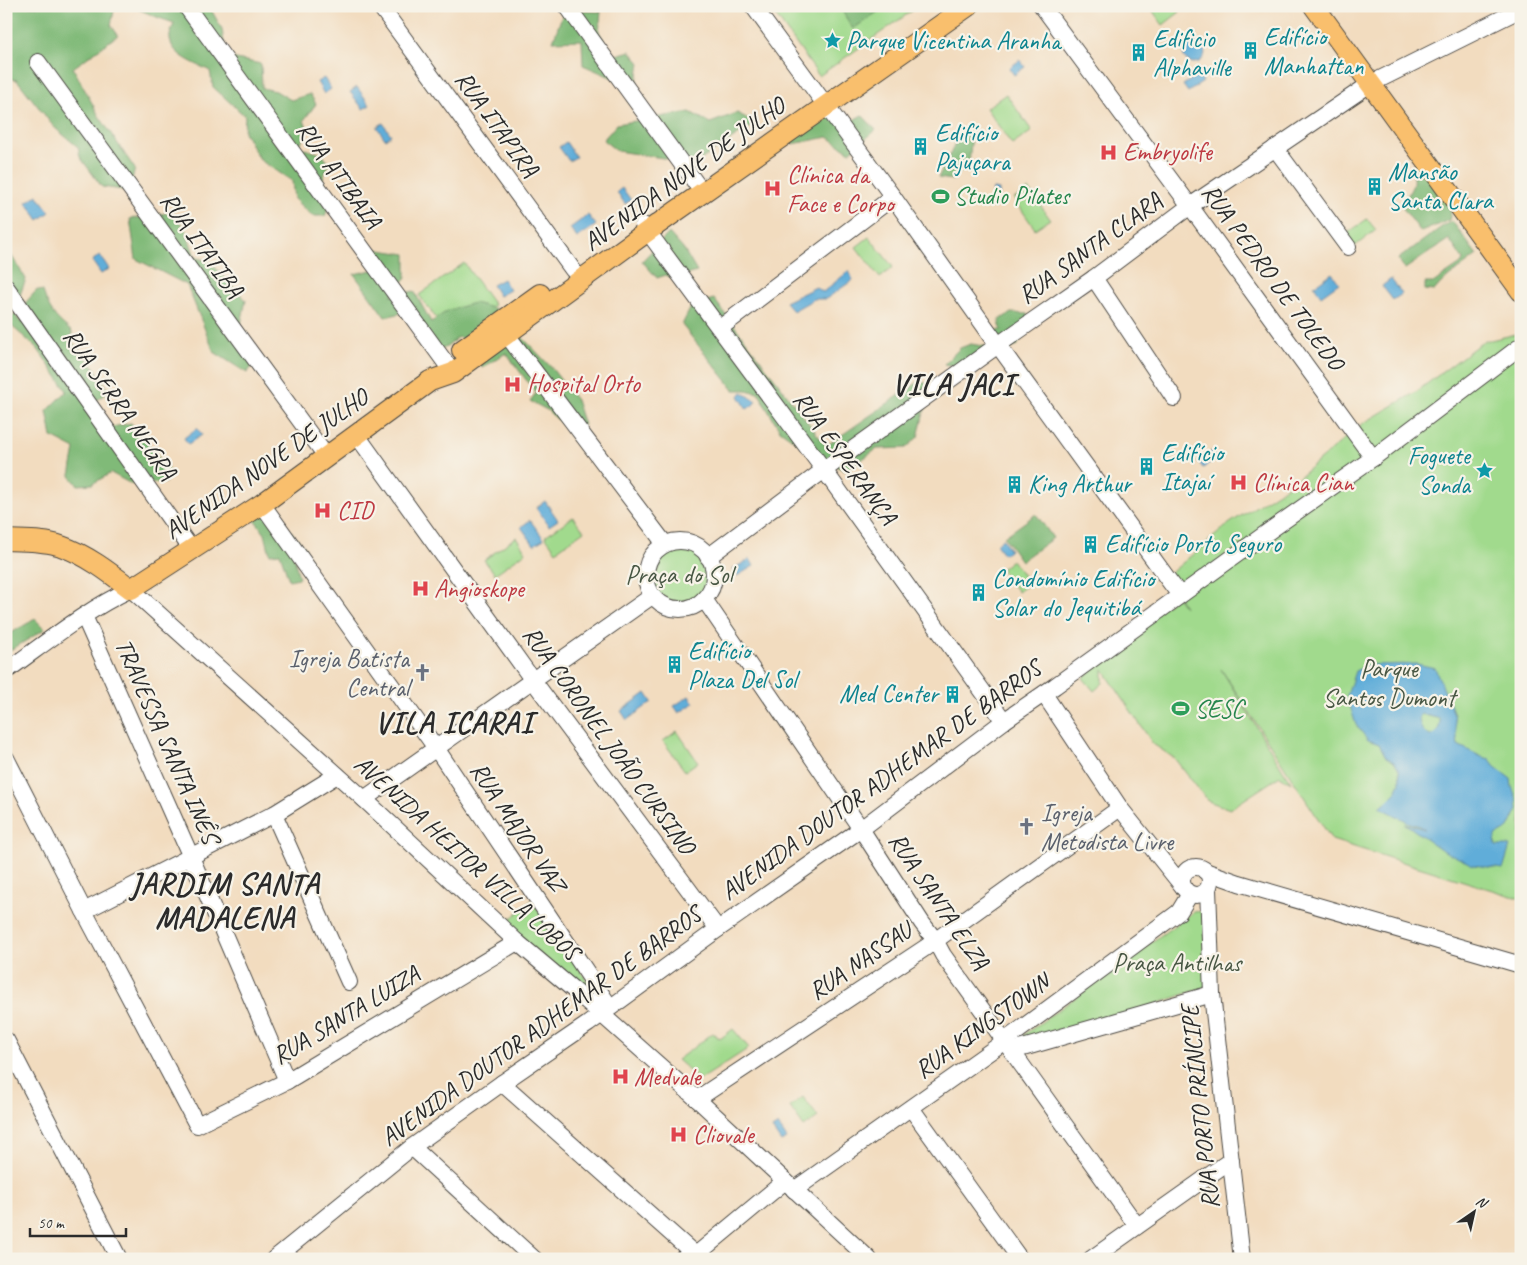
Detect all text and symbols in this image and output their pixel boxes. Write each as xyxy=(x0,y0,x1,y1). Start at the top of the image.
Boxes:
place label: Edifício Manhattan xyxy=(1264,21,1364,82)
place label: Edificio Alphaville xyxy=(1153,23,1232,84)
place label: Parque Vicentina Aranha xyxy=(846,25,1063,57)
place icon: Parque Vicentina Aranha xyxy=(822,31,842,51)
building icon: Edifício Manhattan xyxy=(1240,41,1260,61)
building icon: Edificio Alphaville xyxy=(1129,43,1149,63)
street label: RUA ITAPIRA xyxy=(448,65,546,184)
street label: AVENIDA NOVE DE JULHO xyxy=(577,89,793,258)
street label: RUA ATIBAIA xyxy=(289,115,389,236)
place label: Edifício Pajuçara xyxy=(935,117,1012,178)
place label: Embryolife xyxy=(1123,136,1214,168)
building icon: Edifício Pajuçara xyxy=(911,137,931,157)
hospital icon: Embryolife xyxy=(1099,142,1119,162)
place label: Mansão Santa Clara xyxy=(1388,156,1495,217)
place label: Clínica da Face e Corpo xyxy=(787,159,897,220)
building icon: Mansão Santa Clara xyxy=(1364,176,1384,196)
street label: RUA PEDRO DE TOLEDO xyxy=(1195,178,1353,379)
hospital icon: Clínica da Face e Corpo xyxy=(763,179,783,199)
place label: Studio Pilates xyxy=(954,180,1072,212)
street label: RUA SANTA CLARA xyxy=(1012,185,1169,311)
street label: RUA ITATIBA xyxy=(153,186,251,304)
sports icon: Studio Pilates xyxy=(930,186,950,206)
street label: RUA SERRA NEGRA xyxy=(56,322,184,486)
district label: VILA JACI xyxy=(892,366,1020,404)
place label: Hospital Orto xyxy=(527,368,641,400)
hospital icon: Hospital Orto xyxy=(503,374,523,394)
street label: AVENIDA NOVE DE JULHO xyxy=(158,380,376,546)
street label: RUA ESPERANÇA xyxy=(786,385,905,532)
place label: Edifício Itajaí xyxy=(1161,437,1226,498)
place label: Foguete Sonda xyxy=(1408,440,1472,501)
building icon: Edifício Itajaí xyxy=(1137,457,1157,477)
place icon: Foguete Sonda xyxy=(1474,460,1494,480)
place label: Clínica Cian xyxy=(1253,467,1355,499)
place label: King Arthur xyxy=(1028,468,1133,500)
hospital icon: Clínica Cian xyxy=(1229,473,1249,493)
building icon: King Arthur xyxy=(1004,474,1024,494)
place label: CID xyxy=(337,495,375,527)
hospital icon: CID xyxy=(313,501,333,521)
place label: Edifício Porto Seguro xyxy=(1105,528,1282,560)
building icon: Edifício Porto Seguro xyxy=(1081,534,1101,554)
park label: Praça do Sol xyxy=(625,559,737,591)
place label: Condomínio Edifício Solar do Jequitibá xyxy=(992,563,1157,624)
place label: Angioskope xyxy=(434,573,526,605)
hospital icon: Angioskope xyxy=(410,579,430,599)
building icon: Condomínio Edifício Solar do Jequitibá xyxy=(968,583,988,603)
street label: RUA CORONEL JOÃO CURSINO xyxy=(515,620,704,862)
street label: TRAVESSA SANTA INÊS xyxy=(107,634,228,853)
place label: Edifício Plaza Del Sol xyxy=(688,635,801,696)
place label: Igreja Batista Central xyxy=(289,643,414,704)
street label: AVENIDA DOUTOR ADHEMAR DE BARROS xyxy=(714,650,1051,907)
park label: Parque Santos Dumont xyxy=(1323,653,1459,714)
building icon: Edifício Plaza Del Sol xyxy=(664,655,684,675)
church icon: Igreja Batista Central xyxy=(413,663,433,683)
place label: Med Center xyxy=(839,678,941,710)
building icon: Med Center xyxy=(942,684,962,704)
place label: SESC xyxy=(1195,693,1247,725)
sports icon: SESC xyxy=(1171,699,1191,719)
district label: VILA ICARAI xyxy=(375,704,539,742)
street label: AVENIDA HEITOR VILLA LOBOS xyxy=(347,748,589,970)
street label: RUA MAJOR VAZ xyxy=(463,756,575,901)
place label: Igreja Metodista Livre xyxy=(1041,797,1175,858)
church icon: Igreja Metodista Livre xyxy=(1017,817,1037,837)
street label: RUA SANTA ELZA xyxy=(881,826,997,976)
district label: JARDIM SANTA MADALENA xyxy=(128,865,321,937)
street label: AVENIDA DOUTOR ADHEMAR DE BARROS xyxy=(374,896,711,1153)
street label: RUA NASSAU xyxy=(802,913,921,1007)
park label: Praça Antilhas xyxy=(1113,947,1244,979)
street label: RUA SANTA LUIZA xyxy=(266,958,427,1072)
street label: RUA KINGSTOWN xyxy=(908,964,1059,1086)
street label: RUA PORTO PRÍNCIPE xyxy=(1173,1000,1227,1211)
place label: Medvale xyxy=(634,1061,702,1093)
hospital icon: Medvale xyxy=(610,1067,630,1087)
place label: Cliovale xyxy=(693,1119,755,1151)
hospital icon: Cliovale xyxy=(669,1125,689,1145)
north arrow xyxy=(1450,1188,1500,1238)
text: N xyxy=(1473,1192,1491,1212)
scale bar xyxy=(30,1205,126,1237)
text: 50 m xyxy=(38,1214,65,1233)

